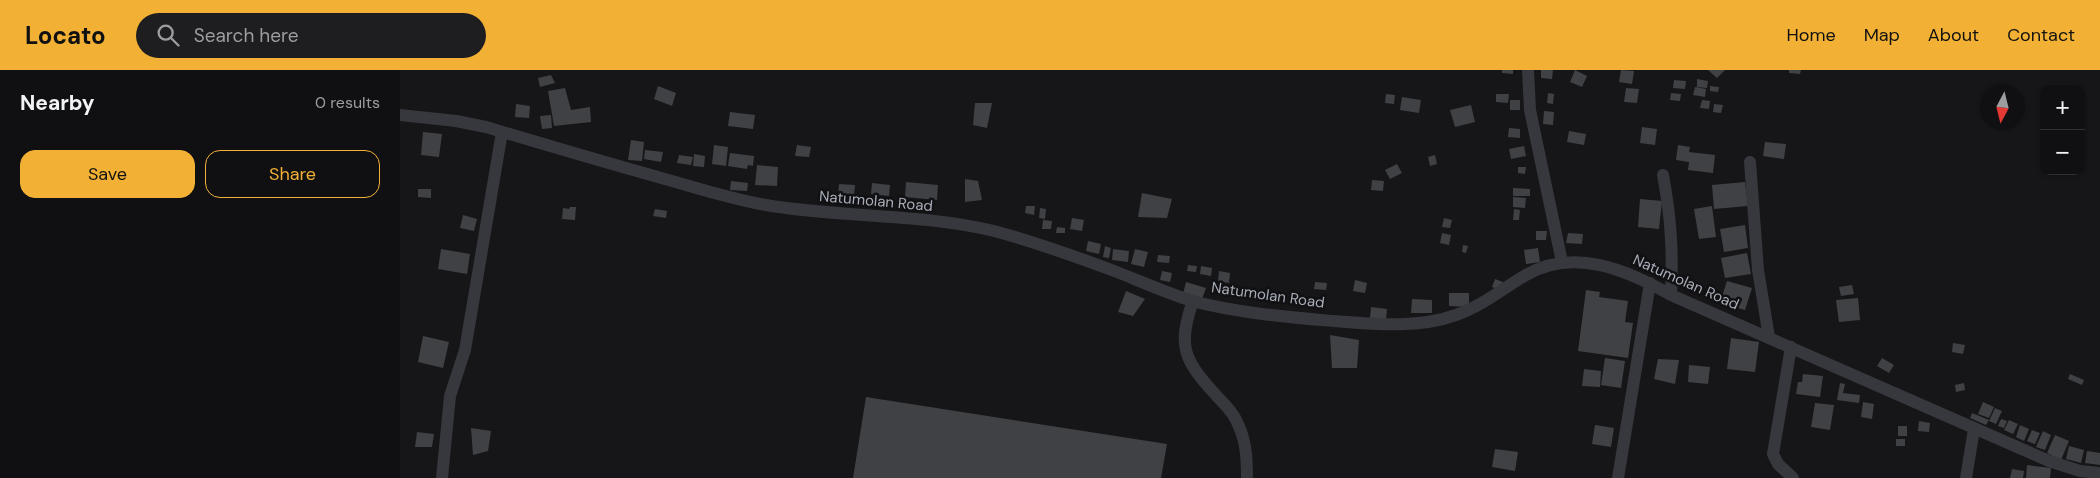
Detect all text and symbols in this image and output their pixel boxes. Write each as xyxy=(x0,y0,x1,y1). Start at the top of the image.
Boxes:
search box xyxy=(136,13,486,58)
text: Locato xyxy=(25,20,106,51)
icon: search xyxy=(154,21,182,49)
text: Search here xyxy=(194,23,299,48)
text: Home xyxy=(1786,23,1836,47)
text: Map xyxy=(1864,23,1900,47)
text: About xyxy=(1928,23,1979,47)
text: Contact xyxy=(2007,23,2075,47)
north arrow xyxy=(1980,85,2025,130)
map controls xyxy=(2040,85,2085,175)
button: + xyxy=(2040,85,2085,130)
text: Nearby xyxy=(20,89,94,117)
text: 0 results xyxy=(315,92,380,113)
button: − xyxy=(2040,130,2085,175)
button: Save xyxy=(20,150,195,198)
button: Share xyxy=(205,150,380,198)
street label: Natumolan Road xyxy=(818,186,934,216)
street label: Natumolan Road xyxy=(1630,250,1742,314)
street label: Natumolan Road xyxy=(1210,277,1326,313)

